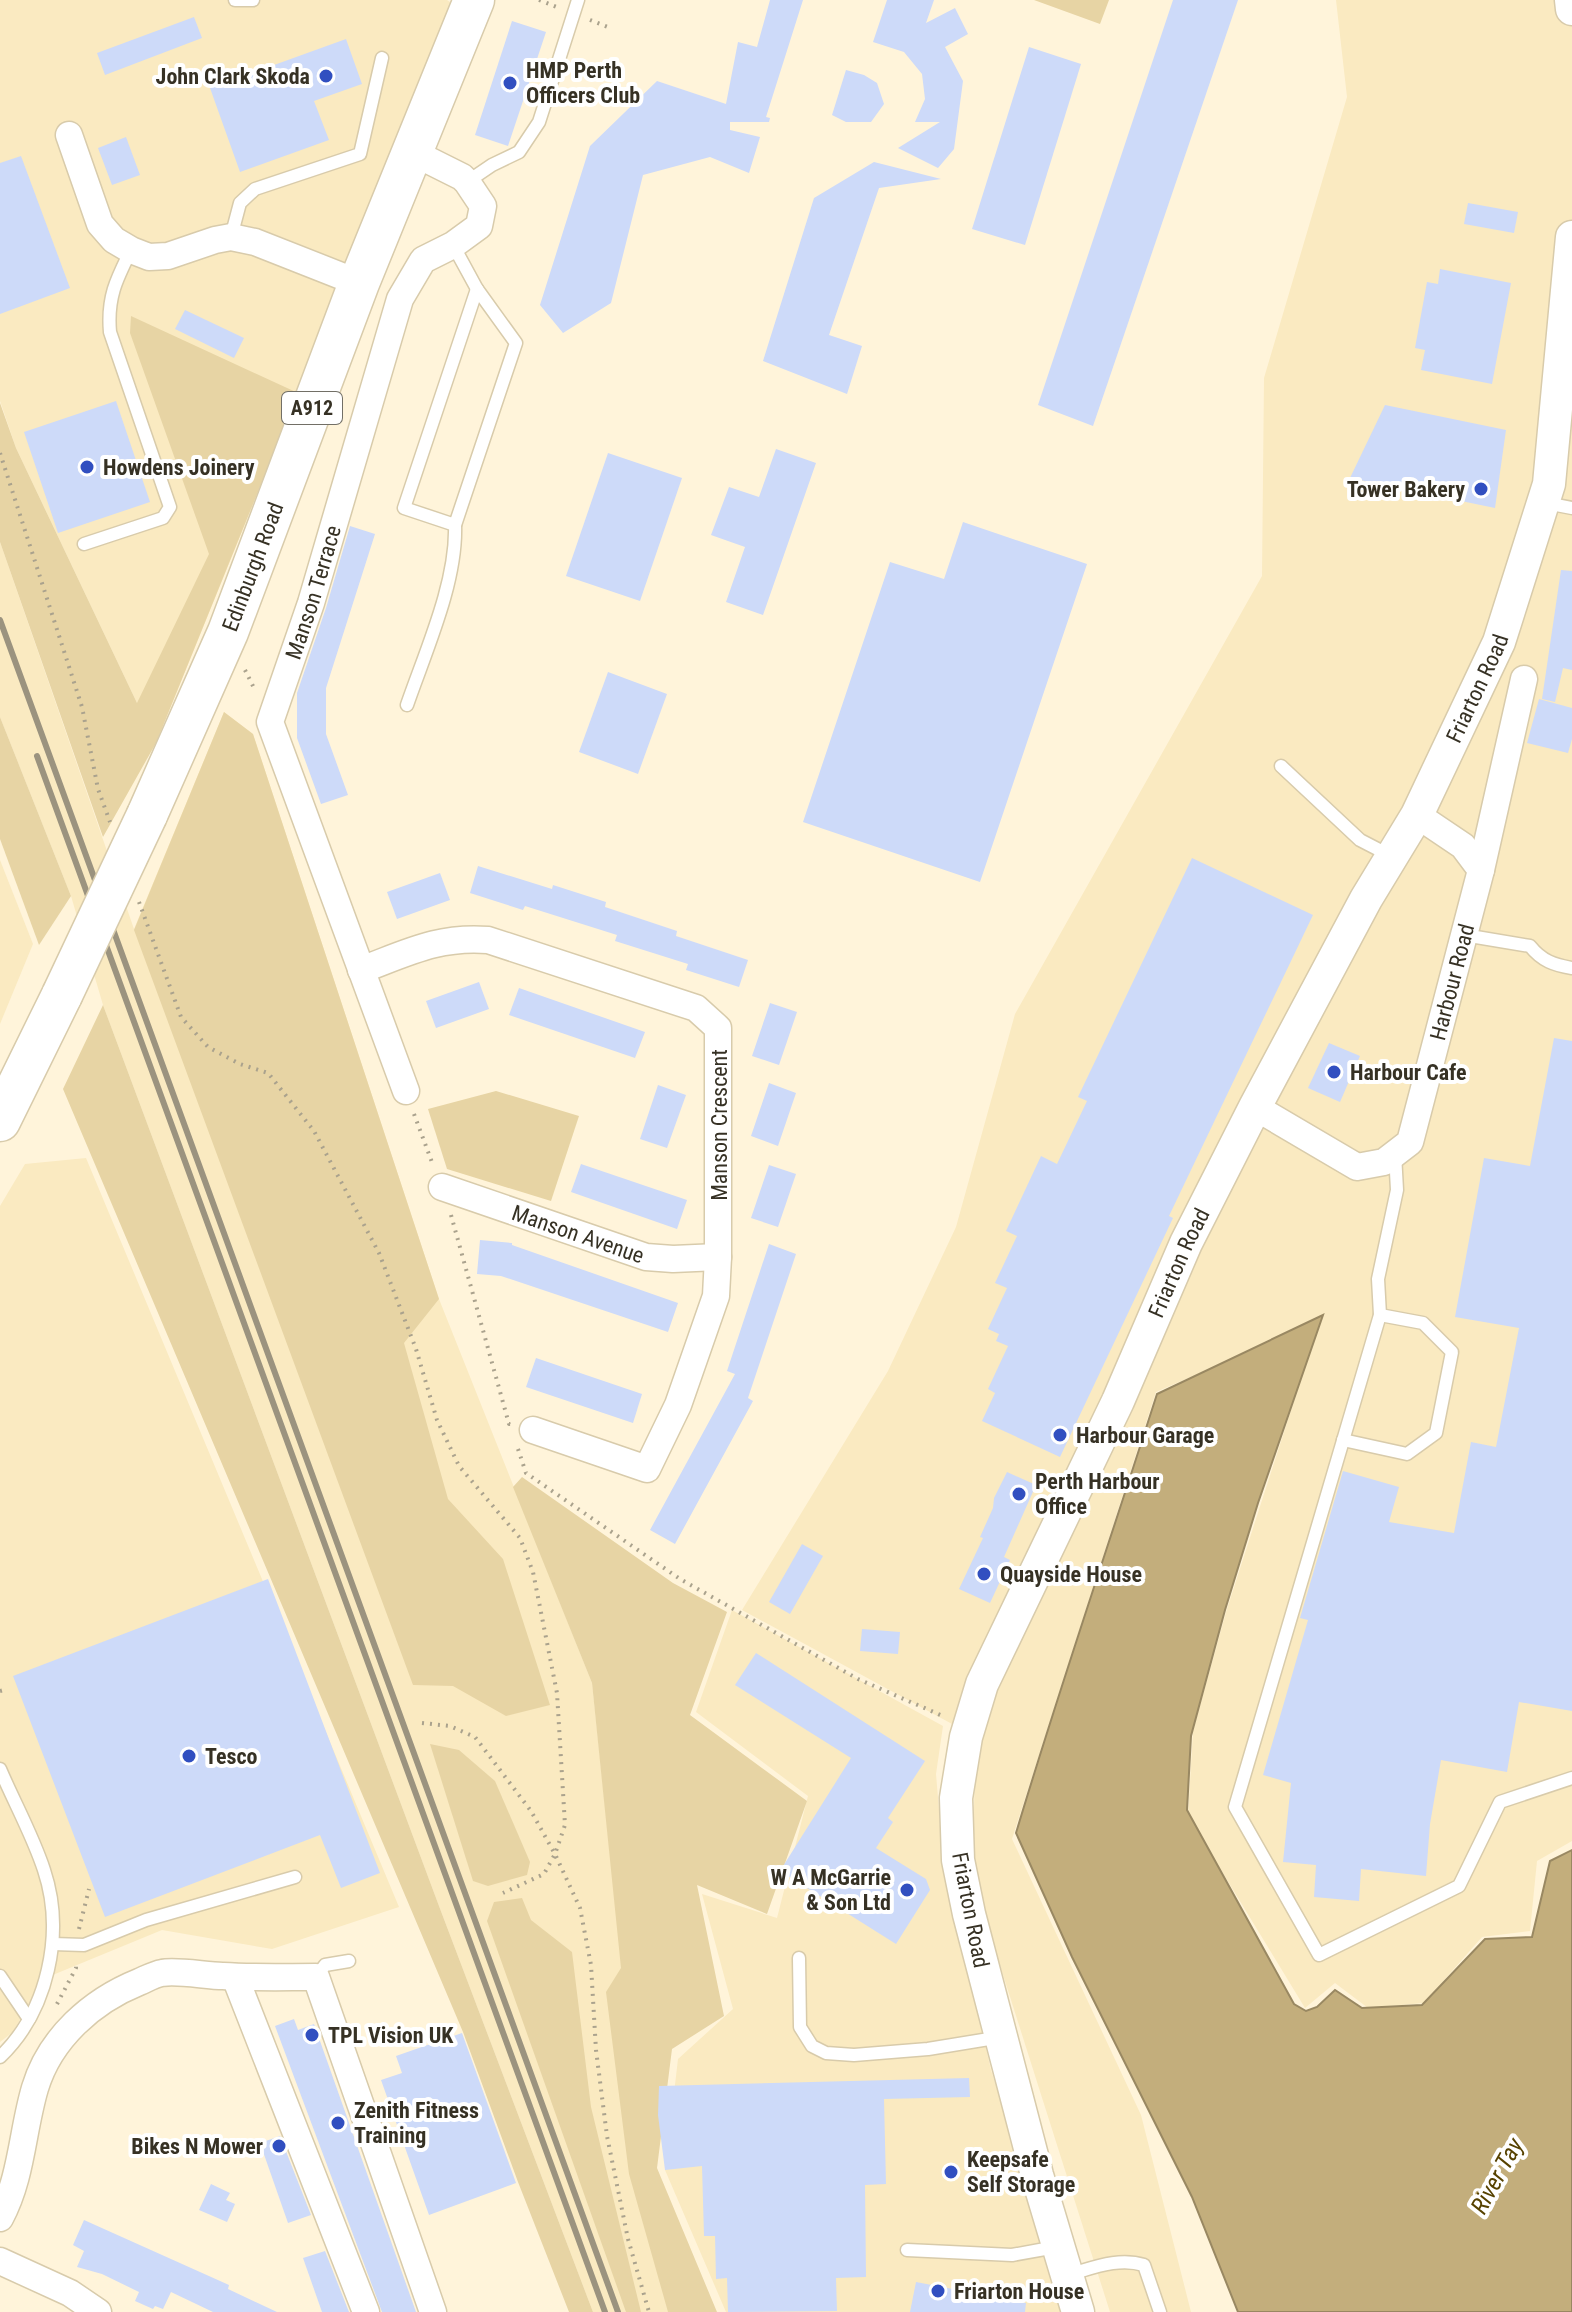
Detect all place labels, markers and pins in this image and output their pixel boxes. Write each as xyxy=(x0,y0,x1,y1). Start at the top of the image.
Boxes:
place label: HMP Perth Officers Club xyxy=(526,58,640,108)
place label: John Clark Skoda xyxy=(156,64,310,89)
marker: John Clark Skoda xyxy=(317,67,335,85)
marker: HMP Perth Officers Club xyxy=(501,74,519,92)
place label: Howdens Joinery xyxy=(103,455,255,480)
marker: Howdens Joinery xyxy=(78,458,96,476)
place label: Tower Bakery xyxy=(1347,477,1465,502)
marker: Tower Bakery xyxy=(1472,480,1490,498)
place label: Harbour Cafe xyxy=(1350,1060,1467,1085)
marker: Harbour Cafe xyxy=(1325,1063,1343,1081)
place label: Harbour Garage xyxy=(1076,1423,1214,1448)
marker: Harbour Garage xyxy=(1051,1426,1069,1444)
place label: Perth Harbour Office xyxy=(1035,1469,1159,1519)
marker: Perth Harbour Office xyxy=(1010,1485,1028,1503)
place label: Quayside House xyxy=(1000,1562,1142,1587)
marker: Quayside House xyxy=(975,1565,993,1583)
place label: Tesco xyxy=(205,1744,258,1769)
marker: Tesco xyxy=(180,1747,198,1765)
place label: W A McGarrie & Son Ltd xyxy=(771,1865,891,1915)
marker: W A McGarrie & Son Ltd xyxy=(898,1881,916,1899)
place label: TPL Vision UK xyxy=(328,2023,454,2048)
marker: TPL Vision UK xyxy=(303,2026,321,2044)
place label: Zenith Fitness Training xyxy=(354,2098,479,2148)
marker: Zenith Fitness Training xyxy=(329,2114,347,2132)
place label: Bikes N Mower xyxy=(131,2134,263,2159)
marker: Bikes N Mower xyxy=(270,2137,288,2155)
place label: Keepsafe Self Storage xyxy=(967,2147,1075,2197)
marker: Keepsafe Self Storage xyxy=(942,2163,960,2181)
place label: Friarton House xyxy=(954,2279,1084,2304)
marker: Friarton House xyxy=(929,2282,947,2300)

